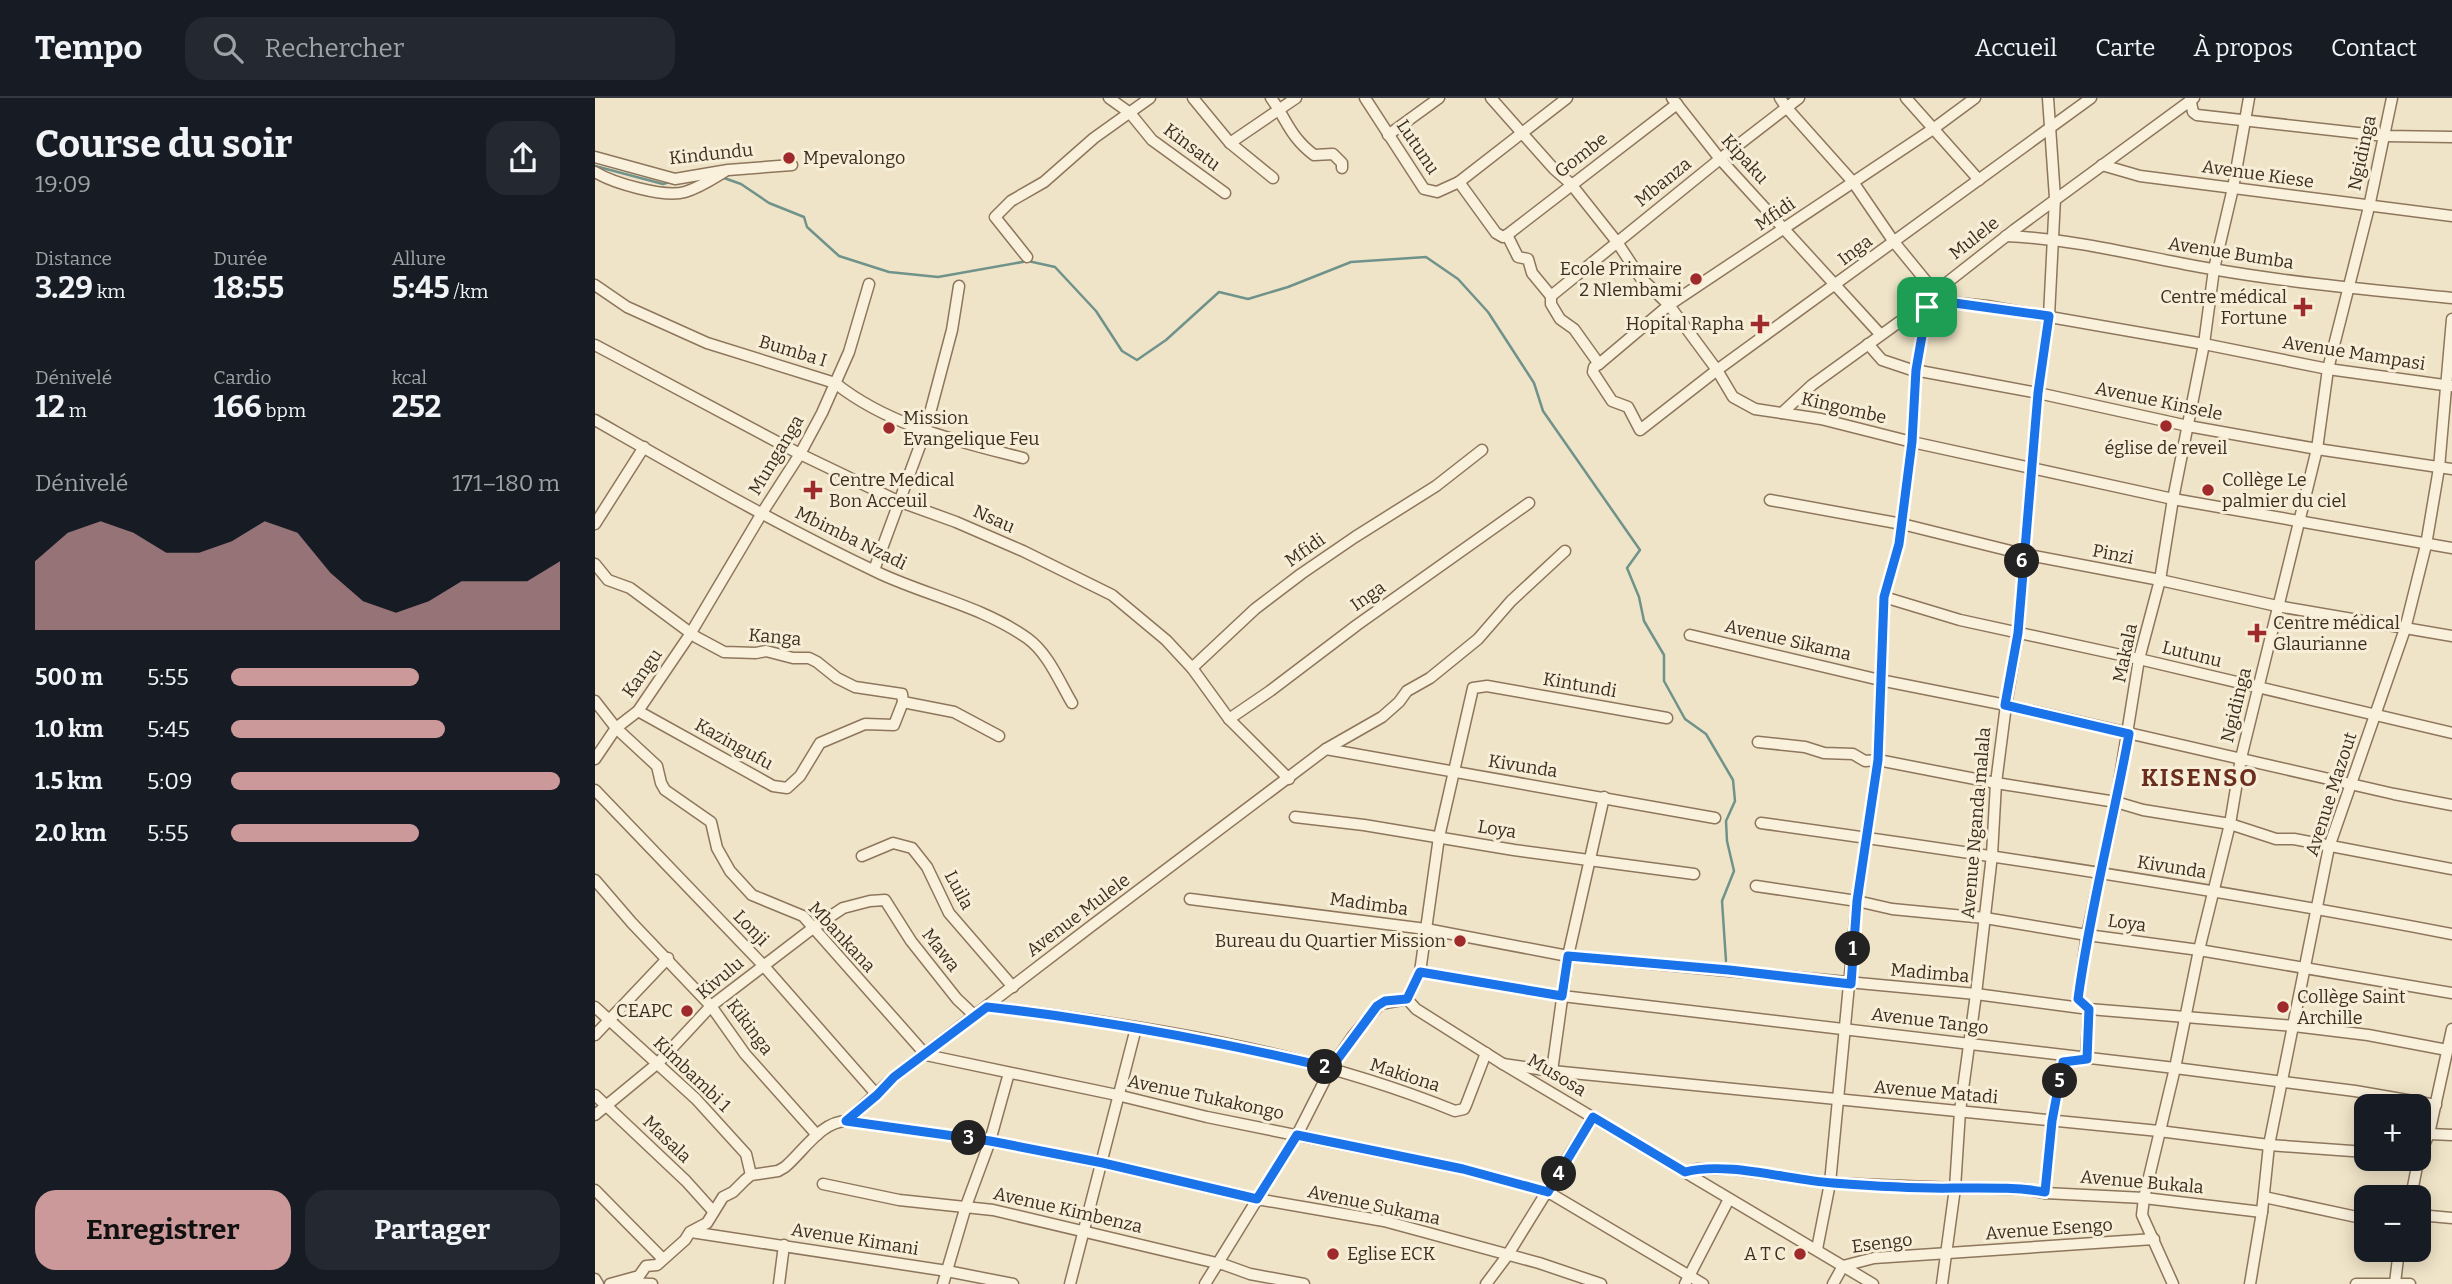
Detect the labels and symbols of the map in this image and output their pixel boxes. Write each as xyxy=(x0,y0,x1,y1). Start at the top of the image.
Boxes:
street label: Ngidinga xyxy=(2343,113,2381,193)
street label: Lutunu xyxy=(1392,116,1444,178)
street label: Kinsatu xyxy=(1159,119,1225,175)
street label: Gombe xyxy=(1550,128,1612,182)
street label: Kipaku xyxy=(1717,130,1773,188)
street label: Kindundu xyxy=(668,139,754,169)
place label: Mpevalongo xyxy=(803,147,905,169)
marker: Mpevalongo xyxy=(781,150,797,166)
street label: Mbanza xyxy=(1630,153,1696,211)
street label: Avenue Kiese xyxy=(2201,155,2315,193)
street label: Mfidi xyxy=(1751,193,1799,235)
street label: Mulele xyxy=(1945,212,2003,264)
street label: Inga xyxy=(1833,230,1877,270)
street label: Avenue Bumba xyxy=(2167,232,2295,274)
place label: Ecole Primaire 2 Nlembami xyxy=(1560,258,1682,301)
marker: Ecole Primaire 2 Nlembami xyxy=(1688,271,1704,287)
pin xyxy=(1897,277,1957,337)
place label: Centre médical Fortune xyxy=(2160,286,2287,329)
marker: Centre médical Fortune xyxy=(2293,297,2313,317)
place label: Hopital Rapha xyxy=(1625,313,1744,335)
marker: Hopital Rapha xyxy=(1750,314,1770,334)
street label: Bumba I xyxy=(756,330,830,372)
street label: Avenue Mampasi xyxy=(2281,331,2427,375)
street label: Avenue Kinsele xyxy=(2093,377,2225,425)
street label: Kingombe xyxy=(1799,388,1889,428)
place label: Mission Evangelique Feu xyxy=(903,407,1040,450)
street label: Munganga xyxy=(744,411,809,499)
marker: église de reveil xyxy=(2158,418,2174,434)
marker: Mission Evangelique Feu xyxy=(881,420,897,436)
place label: église de reveil xyxy=(2105,437,2227,459)
place label: Centre Medical Bon Acceuil xyxy=(829,469,954,512)
place label: Collège Le palmier du ciel xyxy=(2222,469,2347,512)
marker: Centre Medical Bon Acceuil xyxy=(803,480,823,500)
marker: Collège Le palmier du ciel xyxy=(2200,482,2216,498)
street label: Nsau xyxy=(970,500,1018,538)
street label: Mbimba Nzadi xyxy=(791,501,911,575)
street label: Mfidi xyxy=(1281,528,1329,572)
street label: Pinzi xyxy=(2091,539,2135,569)
pin: 6 xyxy=(2005,544,2039,578)
street label: Inga xyxy=(1346,576,1390,616)
place label: Centre médical Glaurianne xyxy=(2273,612,2400,655)
street label: Avenue Sikama xyxy=(1723,615,1853,665)
street label: Makala xyxy=(2108,621,2142,685)
marker: Centre médical Glaurianne xyxy=(2247,623,2267,643)
street label: Kanga xyxy=(748,624,802,650)
street label: Lutunu xyxy=(2160,636,2224,672)
street label: Kangu xyxy=(617,644,667,702)
street label: Ngidinga xyxy=(2216,665,2256,745)
street label: Kintundi xyxy=(1541,668,1619,702)
street label: Kazingufu xyxy=(691,714,777,774)
street label: Avenue Nganda malala xyxy=(1957,726,1995,920)
street label: Avenue Mazout xyxy=(2301,729,2362,859)
street label: Kivunda xyxy=(1487,750,1559,782)
district label: KISENSO xyxy=(2141,764,2259,792)
street label: Loya xyxy=(1476,815,1518,843)
street label: Kivunda xyxy=(2136,851,2208,883)
street label: Luila xyxy=(940,867,978,913)
street label: Avenue Mulele xyxy=(1022,869,1134,961)
street label: Madimba xyxy=(1328,888,1410,920)
street label: Mbankana xyxy=(804,897,880,977)
street label: Lonji xyxy=(729,905,773,951)
street label: Loya xyxy=(2106,909,2148,937)
street label: Mawa xyxy=(917,924,965,976)
place label: Bureau du Quartier Mission xyxy=(1215,930,1447,952)
pin: 1 xyxy=(1835,932,1871,966)
marker: Bureau du Quartier Mission xyxy=(1452,933,1468,949)
street label: Kivulu xyxy=(692,952,748,1004)
street label: Madimba xyxy=(1890,959,1970,987)
place label: Collège Saint Archille xyxy=(2297,986,2406,1029)
street label: Kikinga xyxy=(722,995,778,1059)
marker: Collège Saint Archille xyxy=(2275,999,2291,1015)
place label: CEAPC xyxy=(616,1000,673,1022)
marker: CEAPC xyxy=(679,1003,695,1019)
street label: Avenue Tango xyxy=(1870,1003,1990,1039)
street label: Kimbambi 1 xyxy=(649,1032,736,1117)
pin: 2 xyxy=(1307,1049,1343,1084)
street label: Musosa xyxy=(1524,1049,1590,1101)
street label: Makiona xyxy=(1367,1053,1443,1097)
pin: 5 xyxy=(2043,1063,2077,1098)
street label: Avenue Tukakongo xyxy=(1126,1070,1286,1124)
street label: Avenue Matadi xyxy=(1873,1076,1999,1108)
street label: Masala xyxy=(638,1111,696,1167)
pin: 3 xyxy=(951,1121,987,1156)
pin: 4 xyxy=(1541,1156,1577,1192)
street label: Avenue Bukala xyxy=(2079,1166,2205,1198)
street label: Avenue Sukama xyxy=(1306,1180,1443,1230)
street label: Avenue Kimbenza xyxy=(991,1182,1145,1238)
street label: Avenue Esengo xyxy=(1985,1214,2113,1244)
street label: Avenue Kimani xyxy=(790,1218,920,1260)
street label: Esengo xyxy=(1850,1228,1914,1258)
place label: Eglise ECK xyxy=(1347,1243,1436,1265)
place label: A T C xyxy=(1744,1243,1786,1265)
marker: Eglise ECK xyxy=(1325,1246,1341,1262)
marker: A T C xyxy=(1792,1246,1808,1262)

